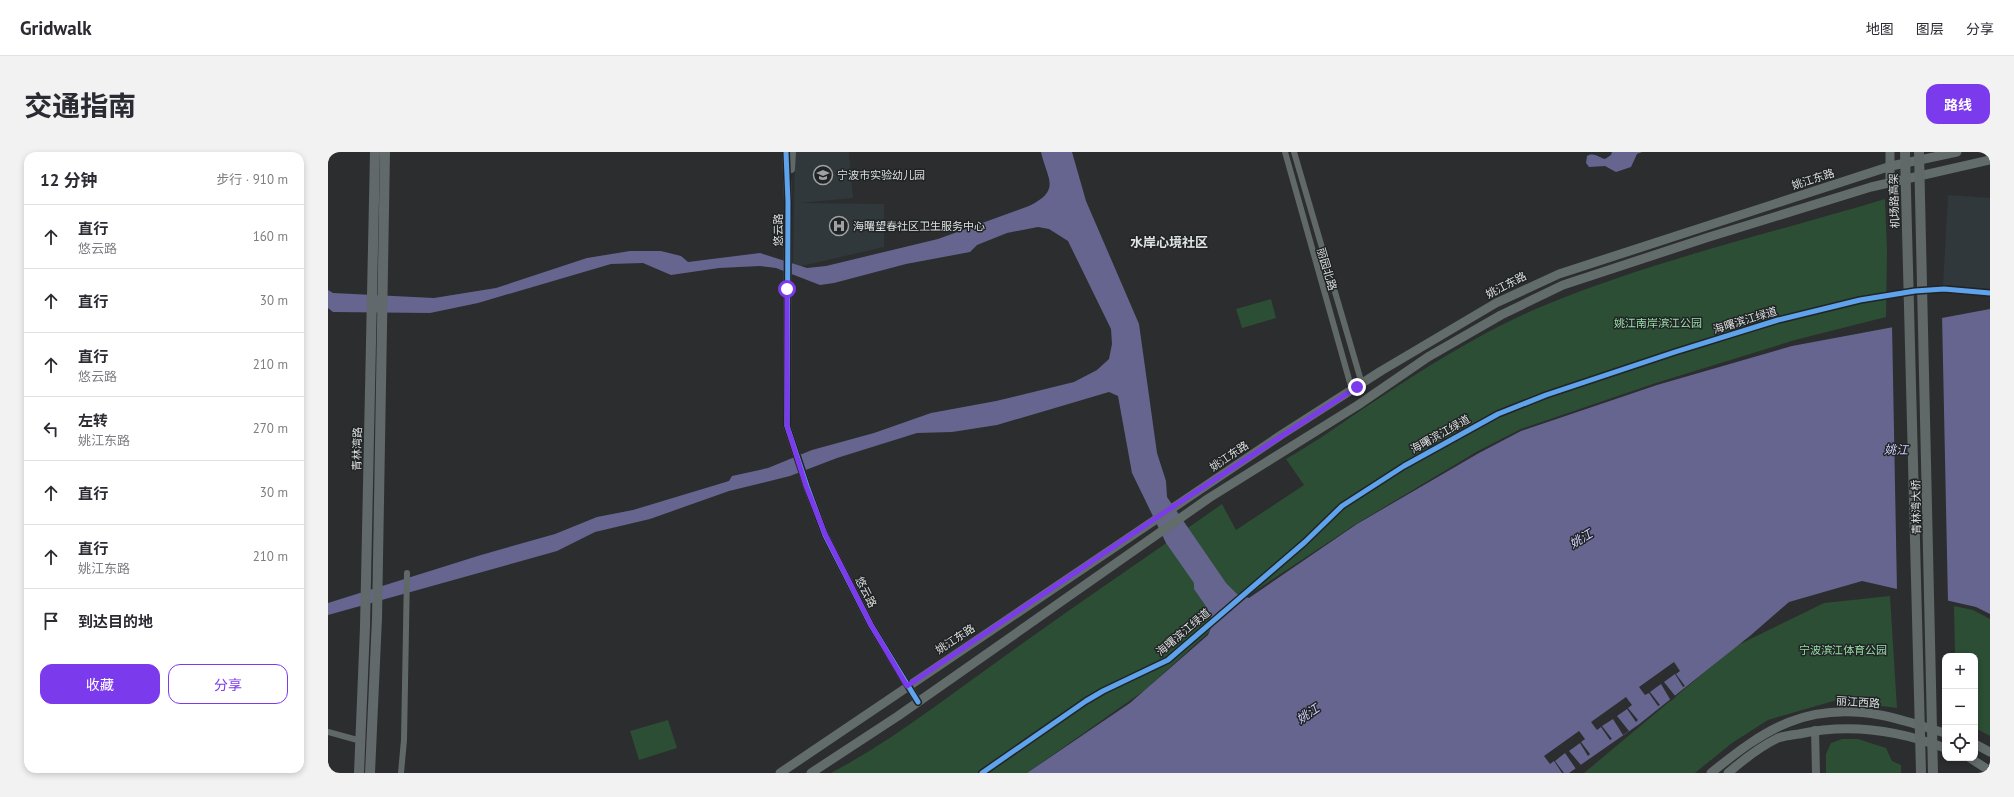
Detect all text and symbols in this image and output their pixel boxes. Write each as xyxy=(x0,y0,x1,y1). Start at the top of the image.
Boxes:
text: Gridwalk xyxy=(20,16,92,40)
text: 地图 xyxy=(1866,20,1894,38)
text: 图层 xyxy=(1916,20,1944,38)
text: 分享 xyxy=(1966,20,1994,38)
button: 路线 xyxy=(1926,84,1990,124)
text: 交通指南 xyxy=(24,87,136,124)
school or university icon: 宁波市实验幼儿园 xyxy=(812,164,834,186)
street label: 姚江东路 xyxy=(1790,166,1836,192)
place label: 宁波市实验幼儿园 xyxy=(837,168,925,182)
text: 12 分钟 xyxy=(40,169,98,191)
text: 步行 · 910 m xyxy=(216,171,288,188)
street label: 机场路高架 xyxy=(1886,173,1902,229)
street label: 悠云路 xyxy=(771,214,785,247)
hospital icon: 海曙望春社区卫生服务中心 xyxy=(828,215,850,237)
text: 直行 xyxy=(78,219,108,238)
place label: 海曙望春社区卫生服务中心 xyxy=(853,219,985,233)
icon: ahead xyxy=(40,226,62,248)
text: 160 m xyxy=(253,228,288,245)
district label: 水岸心境社区 xyxy=(1130,234,1208,251)
text: 悠云路 xyxy=(78,240,117,257)
street label: 丽园北路 xyxy=(1314,246,1340,292)
street label: 姚江东路 xyxy=(1483,269,1529,301)
route start xyxy=(778,280,796,298)
icon: ahead xyxy=(40,290,62,312)
text: 直行 xyxy=(78,292,108,311)
text: 30 m xyxy=(260,292,288,309)
street label: 海曙滨江绿道 xyxy=(1711,304,1779,336)
park label: 姚江南岸滨江公园 xyxy=(1614,316,1702,330)
text: 直行 xyxy=(78,347,108,366)
icon: ahead xyxy=(40,354,62,376)
text: 210 m xyxy=(253,356,288,373)
text: 悠云路 xyxy=(78,368,117,385)
route end xyxy=(1348,378,1366,396)
text: 左转 xyxy=(78,411,108,430)
street label: 海曙滨江绿道 xyxy=(1408,412,1472,456)
icon: left xyxy=(40,418,62,440)
text: 270 m xyxy=(253,420,288,437)
street label: 青林湾路 xyxy=(350,427,364,471)
text: 姚江东路 xyxy=(78,432,130,449)
street label: 姚江东路 xyxy=(1207,438,1251,474)
water label: 姚江 xyxy=(1884,442,1910,457)
street label: 青林湾大桥 xyxy=(1909,479,1923,535)
icon: ahead xyxy=(40,482,62,504)
text: 直行 xyxy=(78,484,108,503)
text: 30 m xyxy=(260,484,288,501)
water label: 姚江 xyxy=(1567,525,1597,551)
text: 直行 xyxy=(78,539,108,558)
icon: ahead xyxy=(40,546,62,568)
text: 210 m xyxy=(253,548,288,565)
text: 姚江东路 xyxy=(78,560,130,577)
street label: 悠云路 xyxy=(852,574,880,610)
street label: 海曙滨江绿道 xyxy=(1153,605,1213,659)
icon: arrive xyxy=(40,610,62,632)
text: 到达目的地 xyxy=(78,612,153,631)
street label: 姚江东路 xyxy=(933,621,977,657)
park label: 宁波滨江体育公园 xyxy=(1799,643,1887,657)
map controls xyxy=(1942,653,1978,761)
button: + xyxy=(1942,653,1978,689)
button: 收藏 xyxy=(40,664,160,704)
button: 分享 xyxy=(168,664,288,704)
button: − xyxy=(1942,689,1978,725)
street label: 丽江西路 xyxy=(1836,693,1880,711)
water label: 姚江 xyxy=(1294,700,1324,727)
button: locate xyxy=(1942,725,1978,761)

